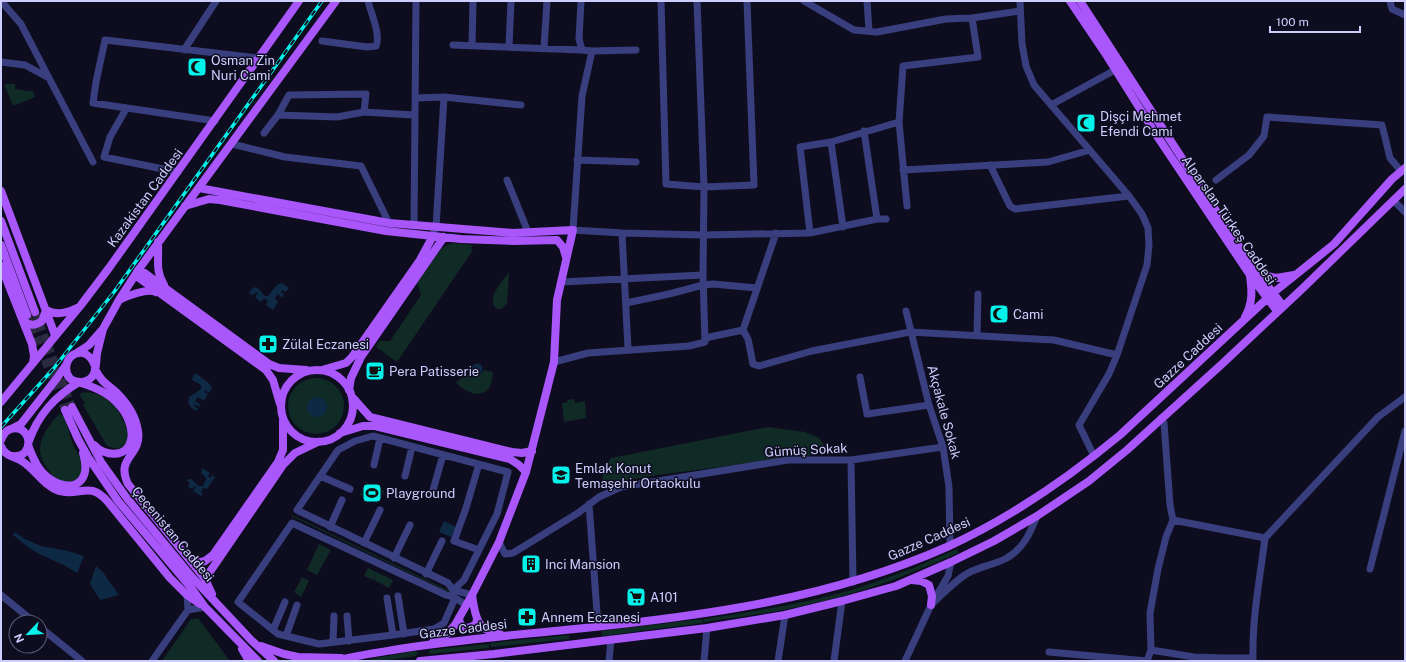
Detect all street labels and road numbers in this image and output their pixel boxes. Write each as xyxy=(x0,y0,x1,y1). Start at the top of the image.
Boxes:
street label: Kazakistan Caddesi xyxy=(104,146,186,250)
street label: Alparslan Türkeş Caddesi xyxy=(1179,153,1279,287)
street label: Gazze Caddesi xyxy=(1151,320,1225,392)
street label: Akçakale Sokak xyxy=(924,363,964,461)
street label: Gümüş Sokak xyxy=(764,440,848,460)
street label: Çeçenistan Caddesi xyxy=(129,483,217,585)
street label: Gazze Caddesi xyxy=(886,514,972,564)
street label: Gazze Caddesi xyxy=(418,616,508,642)

